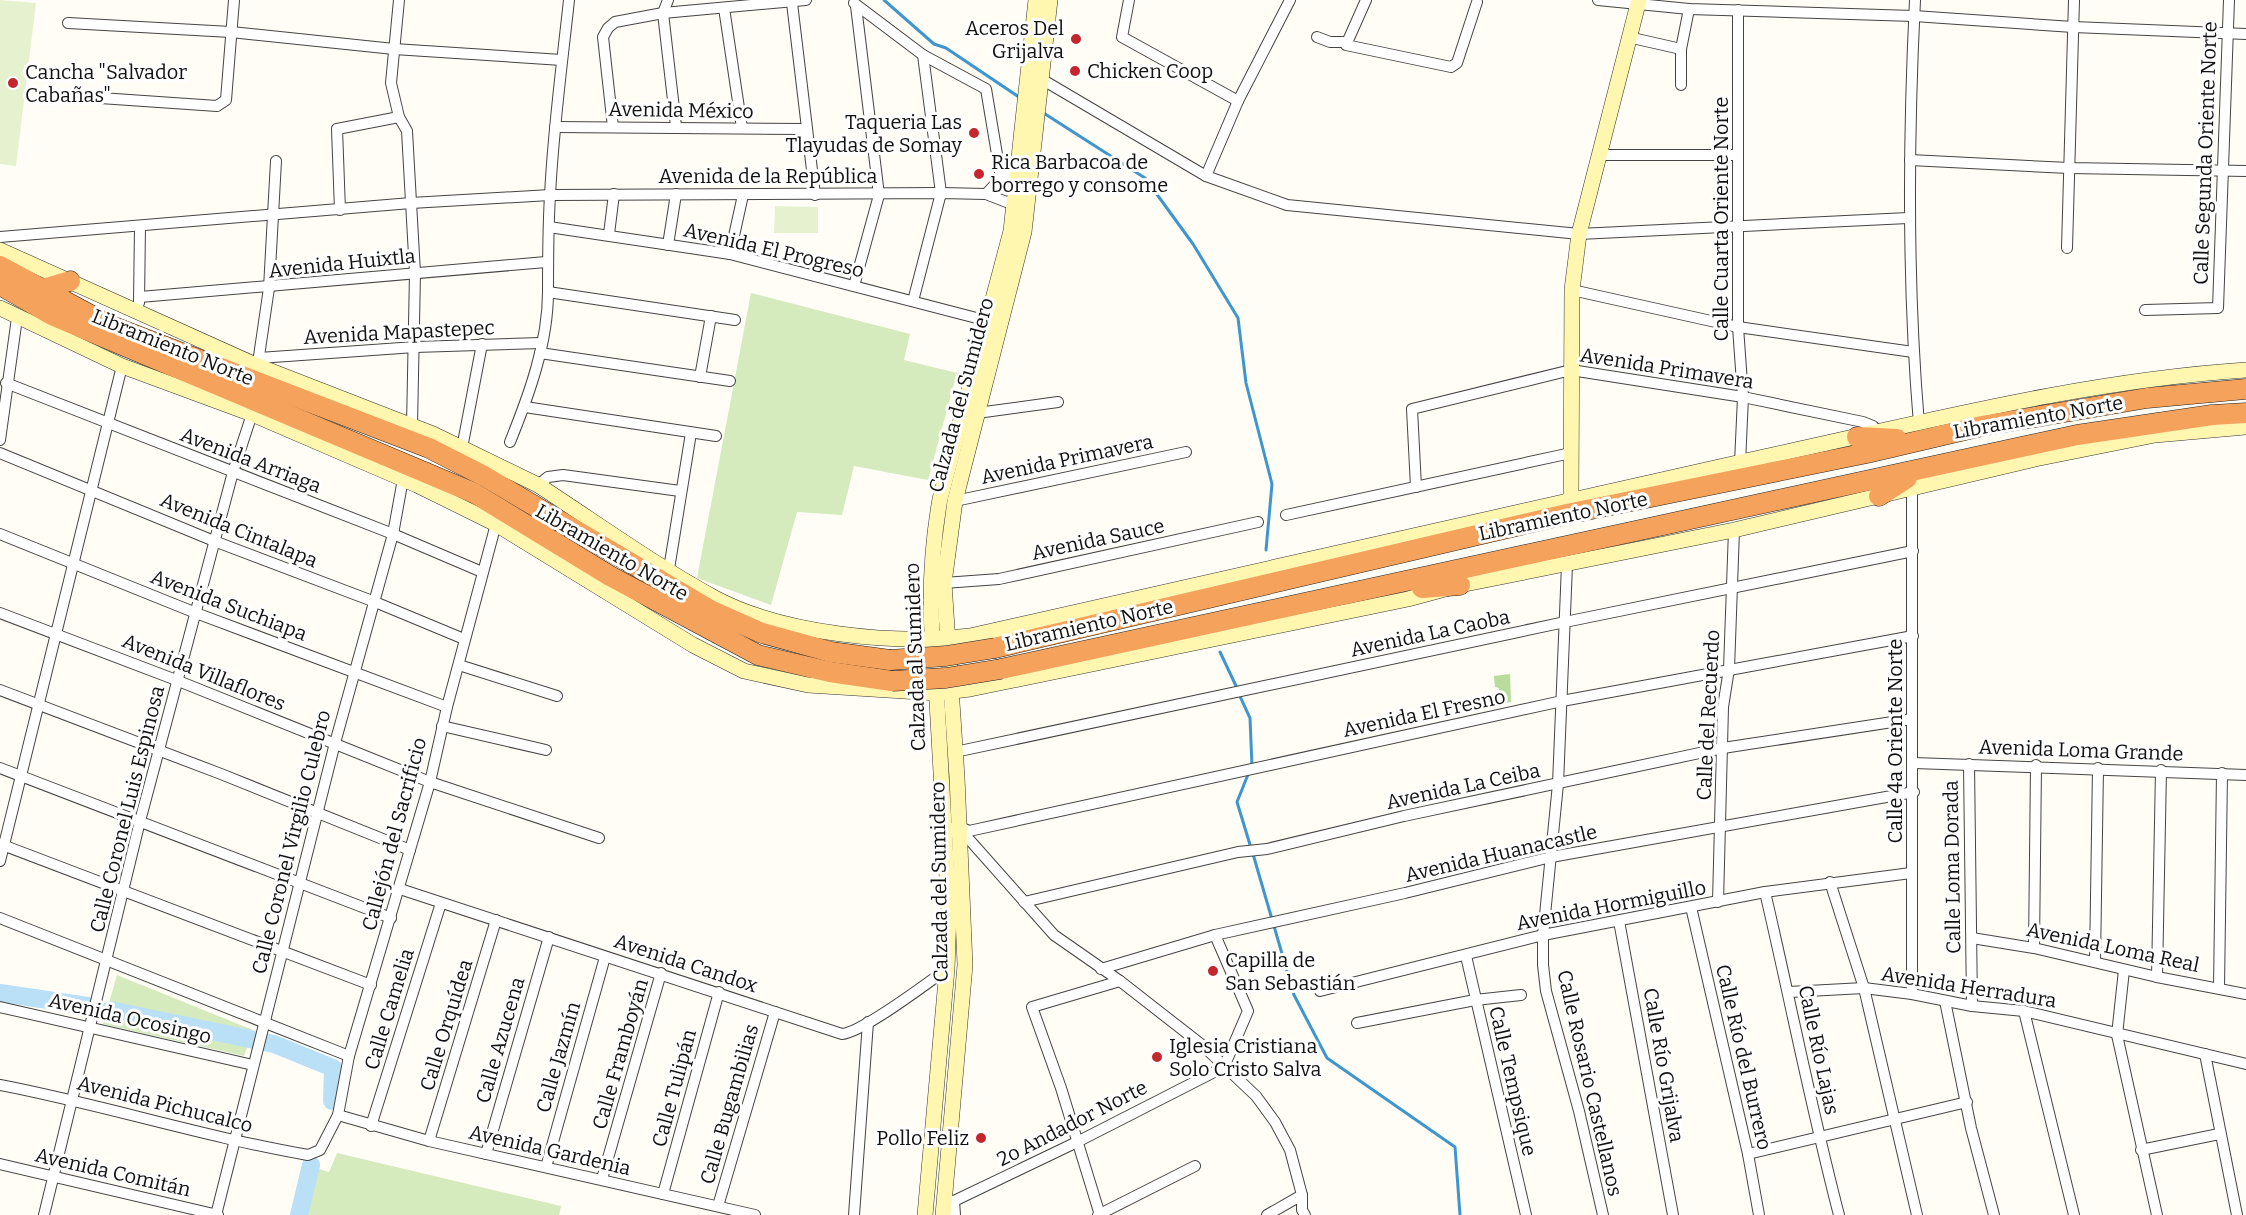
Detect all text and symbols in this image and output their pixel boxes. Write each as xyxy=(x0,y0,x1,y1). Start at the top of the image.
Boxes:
place label: Aceros Del Grijalva xyxy=(965,16,1064,64)
street label: Calle Segunda Oriente Norte xyxy=(2188,21,2222,285)
marker: Aceros Del Grijalva xyxy=(1069,32,1083,46)
place label: Chicken Coop xyxy=(1087,59,1213,83)
place label: Cancha "Salvador Cabañas" xyxy=(25,60,187,107)
marker: Chicken Coop xyxy=(1068,64,1082,78)
marker: Cancha "Salvador Cabañas" xyxy=(6,76,20,90)
street label: Avenida México xyxy=(608,97,754,123)
street label: Calle Cuarta Oriente Norte xyxy=(1709,97,1733,341)
place label: Taqueria Las Tlayudas de Somay xyxy=(786,110,962,157)
marker: Taqueria Las Tlayudas de Somay xyxy=(967,126,981,140)
place label: Rica Barbacoa de borrego y consome xyxy=(991,150,1168,197)
street label: Avenida de la República xyxy=(659,164,877,188)
marker: Rica Barbacoa de borrego y consome xyxy=(972,167,986,181)
street label: Avenida El Progreso xyxy=(681,218,867,282)
street label: Avenida Huixtla xyxy=(267,243,417,283)
street label: Calzada del Sumidero xyxy=(923,295,999,495)
street label: Libramiento Norte xyxy=(89,304,257,390)
street label: Avenida Mapastepec xyxy=(303,315,495,349)
street label: Avenida Primavera xyxy=(1578,342,1756,394)
street label: Libramiento Norte xyxy=(1951,390,2125,444)
street label: Avenida Arriaga xyxy=(177,422,325,498)
street label: Avenida Primavera xyxy=(979,429,1155,489)
street label: Libramiento Norte xyxy=(1476,486,1650,546)
street label: Avenida Cintalapa xyxy=(157,487,321,573)
street label: Libramiento Norte xyxy=(531,499,693,605)
street label: Avenida Sauce xyxy=(1029,513,1167,565)
street label: Calzada al Sumidero xyxy=(900,562,930,752)
street label: Avenida Suchiapa xyxy=(148,564,311,646)
street label: Libramiento Norte xyxy=(1002,594,1176,656)
street label: Avenida La Caoba xyxy=(1348,604,1512,662)
street label: Avenida Villaflores xyxy=(119,628,289,716)
street label: Calle del Recuerdo xyxy=(1692,629,1724,801)
street label: Calle 4a Oriente Norte xyxy=(1883,639,1907,843)
street label: Calle Coronel Luis Espinosa xyxy=(85,683,169,935)
street label: Avenida El Fresno xyxy=(1341,684,1507,742)
street label: Calle Coronel Virgilio Culebro xyxy=(247,707,335,977)
street label: Avenida Loma Grande xyxy=(1978,734,2184,766)
street label: Callejón del Sacrificio xyxy=(357,735,432,934)
street label: Avenida La Ceiba xyxy=(1384,758,1542,814)
street label: Calle Loma Dorada xyxy=(1938,780,1966,954)
street label: Calzada del Sumidero xyxy=(925,781,953,983)
street label: Avenida Huanacastle xyxy=(1403,819,1599,887)
street label: Avenida Hormiguillo xyxy=(1514,875,1708,935)
street label: Avenida Loma Real xyxy=(2024,917,2202,977)
street label: Avenida Candox xyxy=(611,929,761,997)
street label: Calle Camelia xyxy=(359,945,419,1073)
place label: Capilla de San Sebastián xyxy=(1225,948,1356,995)
street label: Calle Orquídea xyxy=(415,956,477,1094)
street label: Avenida Herradura xyxy=(1880,961,2058,1013)
street label: Calle Río del Burrero xyxy=(1711,962,1777,1152)
marker: Capilla de San Sebastián xyxy=(1206,964,1220,978)
street label: Calle Rosario Castellanos xyxy=(1552,968,1628,1198)
street label: Calle Azucena xyxy=(471,974,529,1106)
street label: Calle Framboyán xyxy=(587,976,653,1132)
street label: Calle Río Lajas xyxy=(1793,983,1844,1117)
street label: Calle Río Grijalva xyxy=(1638,986,1689,1144)
street label: Avenida Ocosingo xyxy=(46,988,214,1048)
street label: Calle Jazmín xyxy=(531,998,585,1115)
street label: Calle Tempsique xyxy=(1484,1004,1542,1158)
street label: Calle Bugambilias xyxy=(695,1021,763,1187)
street label: Calle Tulipán xyxy=(647,1026,701,1149)
place label: Iglesia Cristiana Solo Cristo Salva xyxy=(1169,1034,1321,1081)
marker: Iglesia Cristiana Solo Cristo Salva xyxy=(1150,1050,1164,1064)
street label: Avenida Pichucalco xyxy=(75,1071,255,1137)
street label: 2o Andador Norte xyxy=(993,1075,1151,1171)
street label: Avenida Gardenia xyxy=(467,1120,633,1180)
place label: Pollo Feliz xyxy=(876,1126,969,1150)
marker: Pollo Feliz xyxy=(974,1131,988,1145)
street label: Avenida Comitán xyxy=(33,1142,193,1202)

